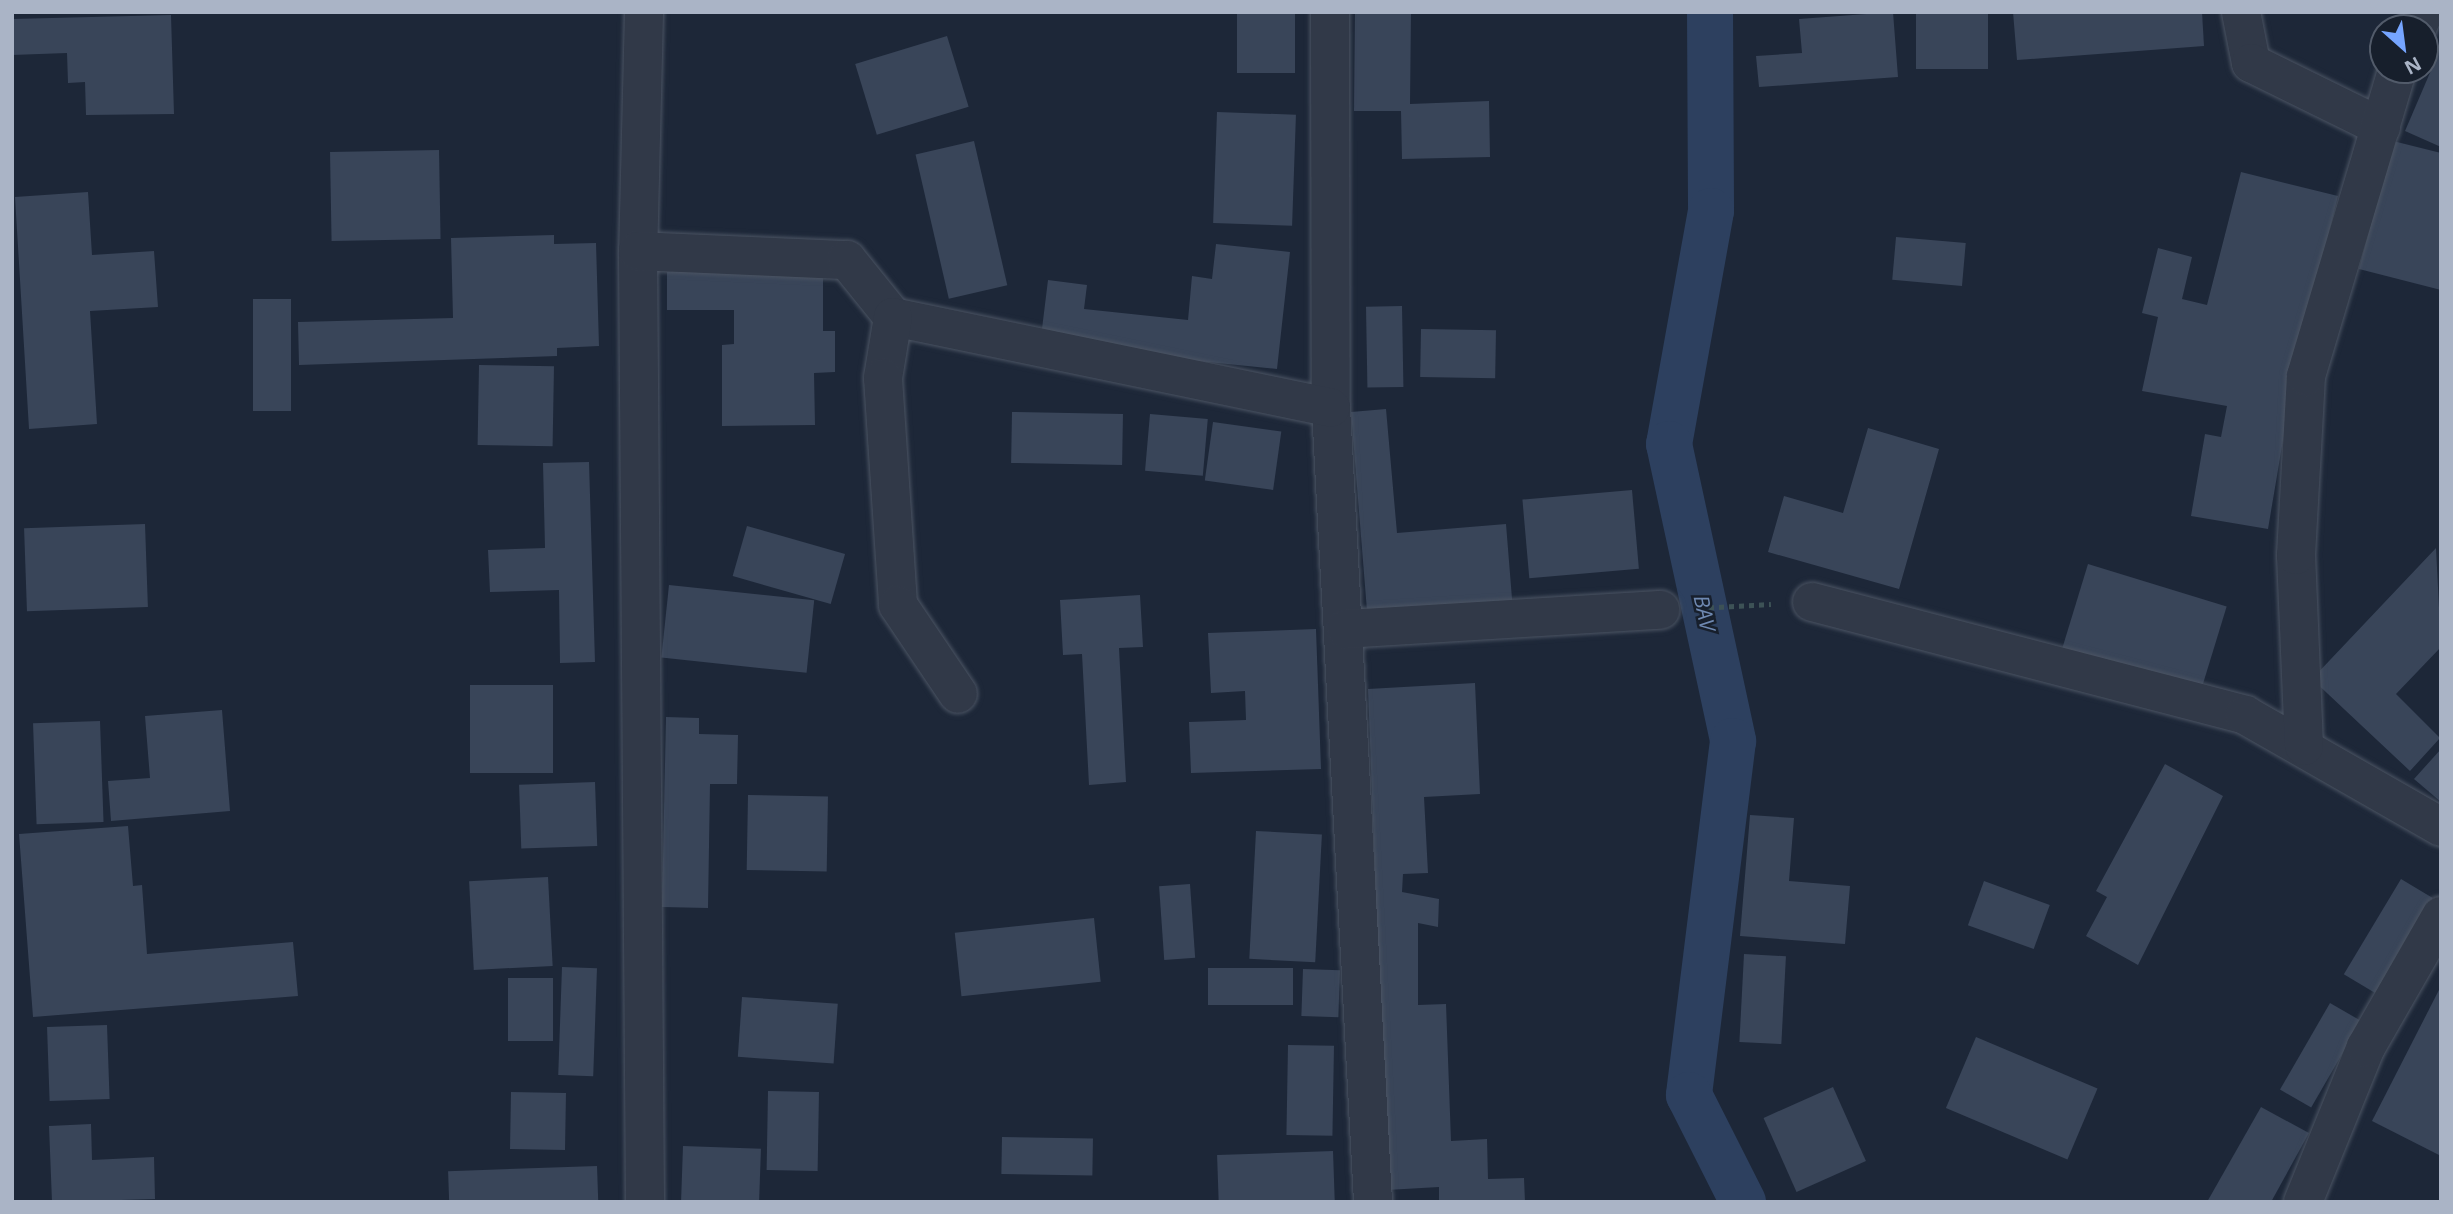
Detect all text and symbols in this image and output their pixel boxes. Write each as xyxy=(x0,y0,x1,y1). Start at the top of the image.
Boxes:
north arrow xyxy=(2369,14,2439,84)
text: N xyxy=(2400,51,2426,81)
water label: BAV xyxy=(1689,593,1721,633)

